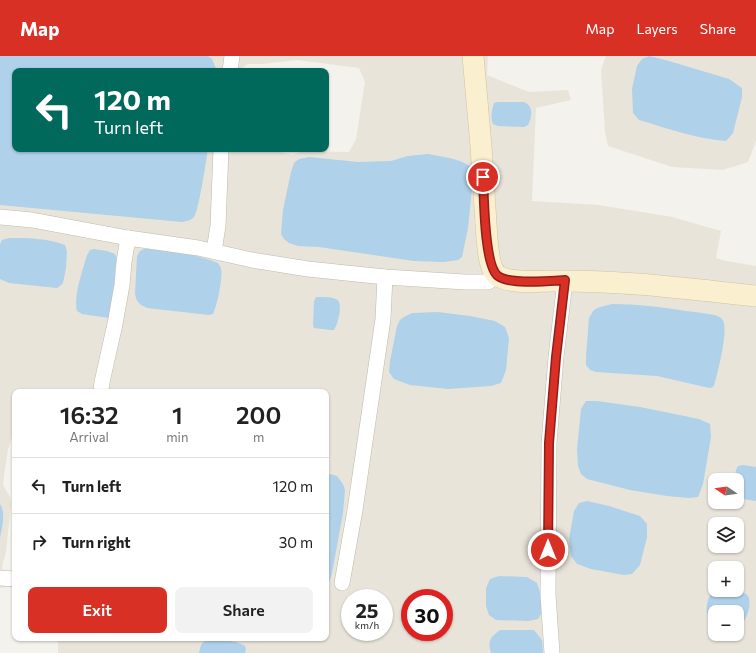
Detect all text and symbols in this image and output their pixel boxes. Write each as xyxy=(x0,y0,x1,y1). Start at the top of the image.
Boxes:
text: Map xyxy=(20,17,59,40)
text: Map xyxy=(586,20,614,37)
text: Layers xyxy=(636,20,678,37)
text: Share xyxy=(700,20,736,37)
text: 120 m xyxy=(94,82,171,116)
icon: left xyxy=(28,84,80,136)
text: Turn left xyxy=(94,116,163,138)
pin xyxy=(466,160,500,194)
icon: arrive xyxy=(472,166,494,188)
text: 16:32 xyxy=(60,400,119,429)
text: 1 xyxy=(172,400,183,429)
text: 200 xyxy=(236,400,281,429)
text: Arrival xyxy=(69,429,109,445)
text: min xyxy=(166,429,188,445)
text: m xyxy=(253,429,264,445)
north arrow xyxy=(708,473,744,509)
map controls xyxy=(708,473,744,641)
icon: left xyxy=(28,475,50,497)
text: Turn left xyxy=(62,477,121,495)
text: 120 m xyxy=(273,477,313,495)
button: layers xyxy=(708,517,744,553)
position arrow xyxy=(527,529,569,571)
icon: right xyxy=(28,531,50,553)
text: Turn right xyxy=(62,533,131,551)
text: 30 m xyxy=(279,533,313,551)
button: + xyxy=(708,561,744,597)
button: Exit xyxy=(28,587,167,633)
button: Share xyxy=(175,587,313,633)
speed limit sign: 30 xyxy=(401,589,453,641)
text: 25 xyxy=(355,598,379,622)
button: − xyxy=(708,605,744,641)
text: km/h xyxy=(355,619,379,631)

